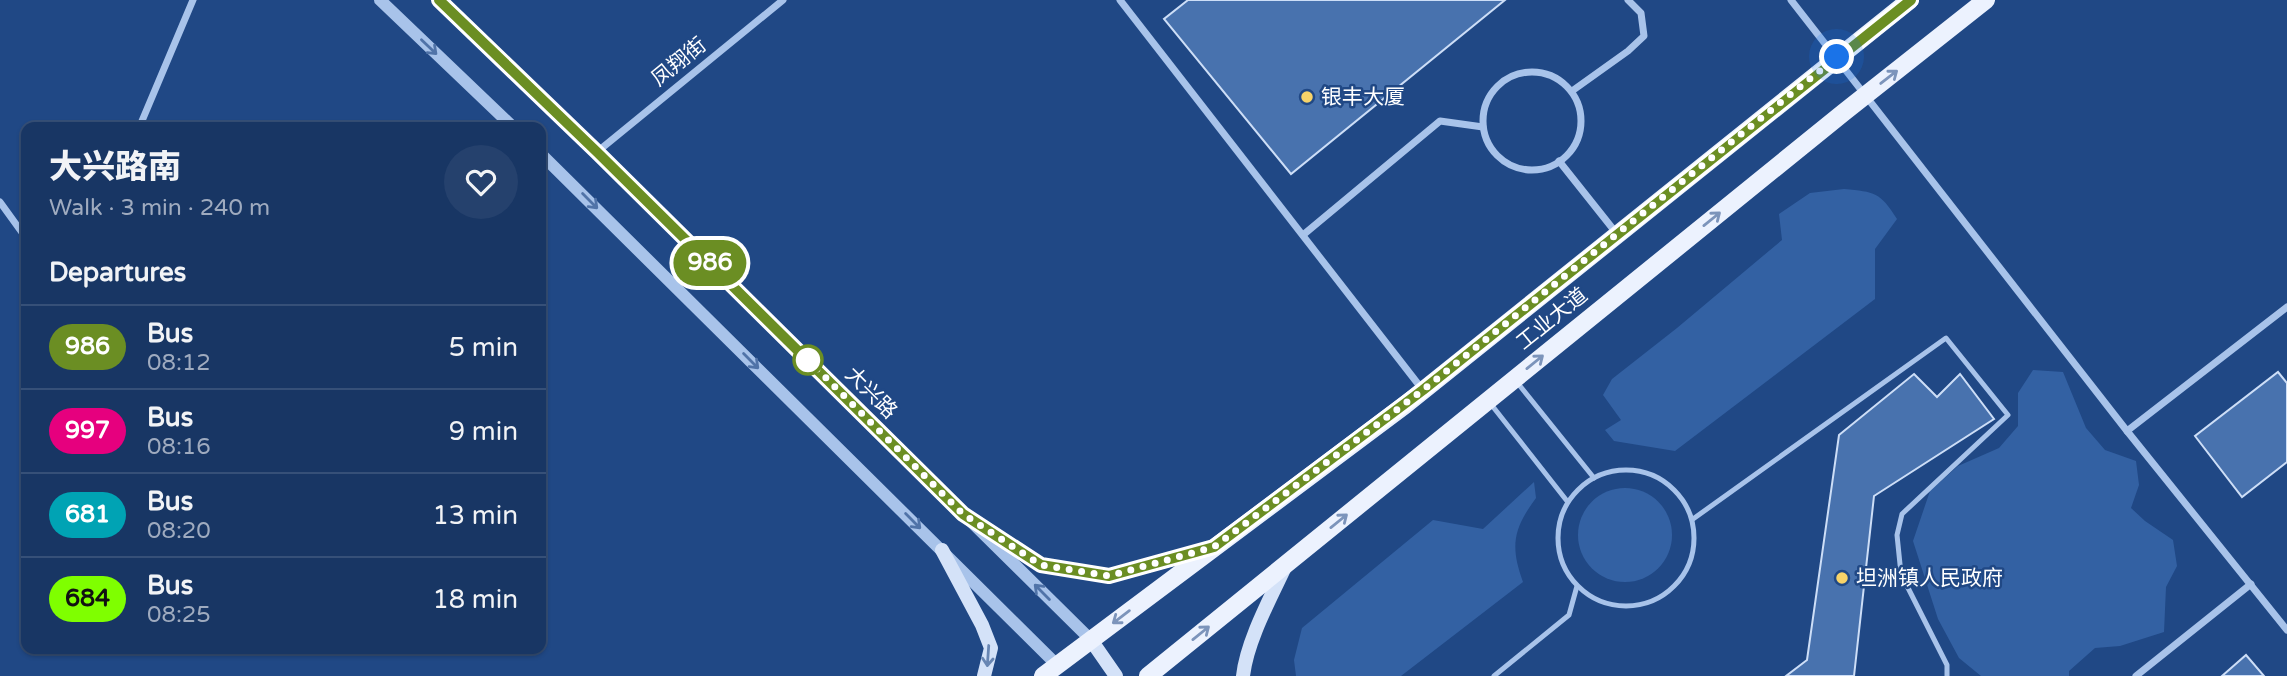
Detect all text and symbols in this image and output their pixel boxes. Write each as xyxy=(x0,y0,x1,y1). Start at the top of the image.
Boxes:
street label: 凤翔街 xyxy=(647,32,711,92)
one-way arrow xyxy=(421,39,438,56)
your location xyxy=(1819,39,1854,74)
one-way arrow xyxy=(1879,69,1898,84)
place label: 银丰大厦 xyxy=(1321,85,1405,110)
marker: 银丰大厦 xyxy=(1299,89,1315,105)
button: heart xyxy=(444,145,518,219)
text: 大兴路南 xyxy=(49,148,181,187)
one-way arrow xyxy=(581,193,598,210)
text: Walk · 3 min · 240 m xyxy=(49,194,270,222)
one-way arrow xyxy=(1702,211,1720,227)
line badge: 986 xyxy=(670,240,750,286)
text: 986 xyxy=(687,248,733,277)
text: Departures xyxy=(49,257,186,288)
street label: 工业大道 xyxy=(1511,283,1593,355)
text: Bus xyxy=(147,318,193,349)
text: 986 xyxy=(65,332,110,361)
text: 5 min xyxy=(449,332,518,363)
unlabelled marker xyxy=(793,345,823,375)
text: 08:12 xyxy=(147,349,211,377)
one-way arrow xyxy=(742,353,759,370)
one-way arrow xyxy=(1525,355,1543,370)
street label: 大兴路 xyxy=(840,362,902,424)
text: Bus xyxy=(147,402,193,433)
text: 997 xyxy=(65,416,110,445)
text: 9 min xyxy=(449,416,518,447)
text: 08:16 xyxy=(147,433,211,461)
text: Bus xyxy=(147,486,193,517)
text: 681 xyxy=(65,500,110,529)
text: 13 min xyxy=(432,500,518,531)
one-way arrow xyxy=(904,513,921,530)
one-way arrow xyxy=(1330,513,1348,529)
text: 08:20 xyxy=(147,517,211,545)
place label: 坦洲镇人民政府 xyxy=(1856,566,2003,591)
text: Bus xyxy=(147,570,193,601)
marker: 坦洲镇人民政府 xyxy=(1834,570,1850,586)
one-way arrow xyxy=(1034,583,1051,600)
text: 684 xyxy=(65,584,110,613)
text: 18 min xyxy=(432,584,518,615)
text: 08:25 xyxy=(147,601,211,629)
one-way arrow xyxy=(1112,610,1130,625)
one-way arrow xyxy=(1192,625,1210,641)
one-way arrow xyxy=(981,644,994,667)

